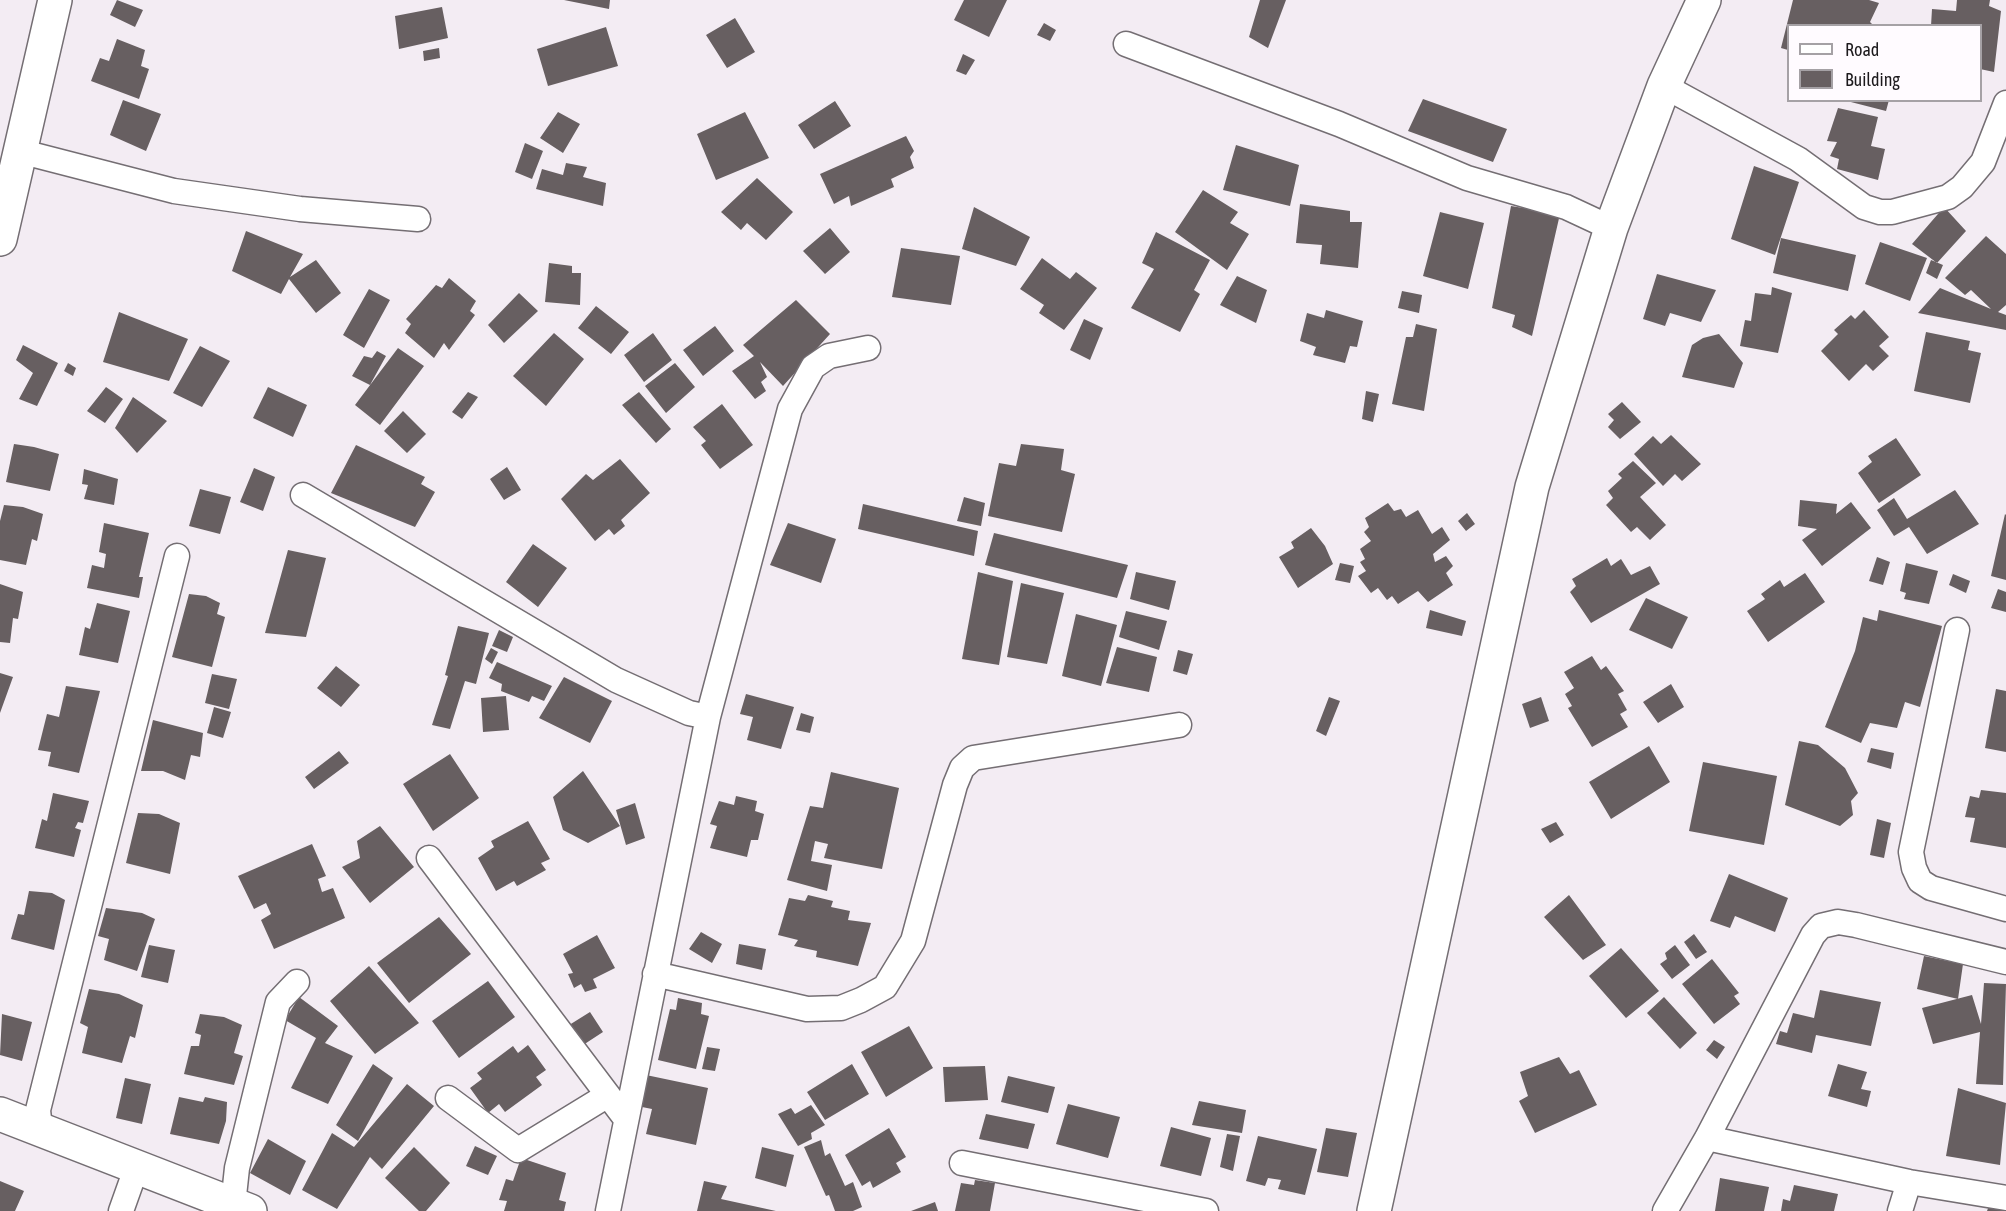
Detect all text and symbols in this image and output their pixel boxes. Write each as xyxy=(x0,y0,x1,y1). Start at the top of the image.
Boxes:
legend xyxy=(1787,24,1982,102)
text: Road xyxy=(1845,39,1879,60)
text: Building xyxy=(1845,69,1900,90)

